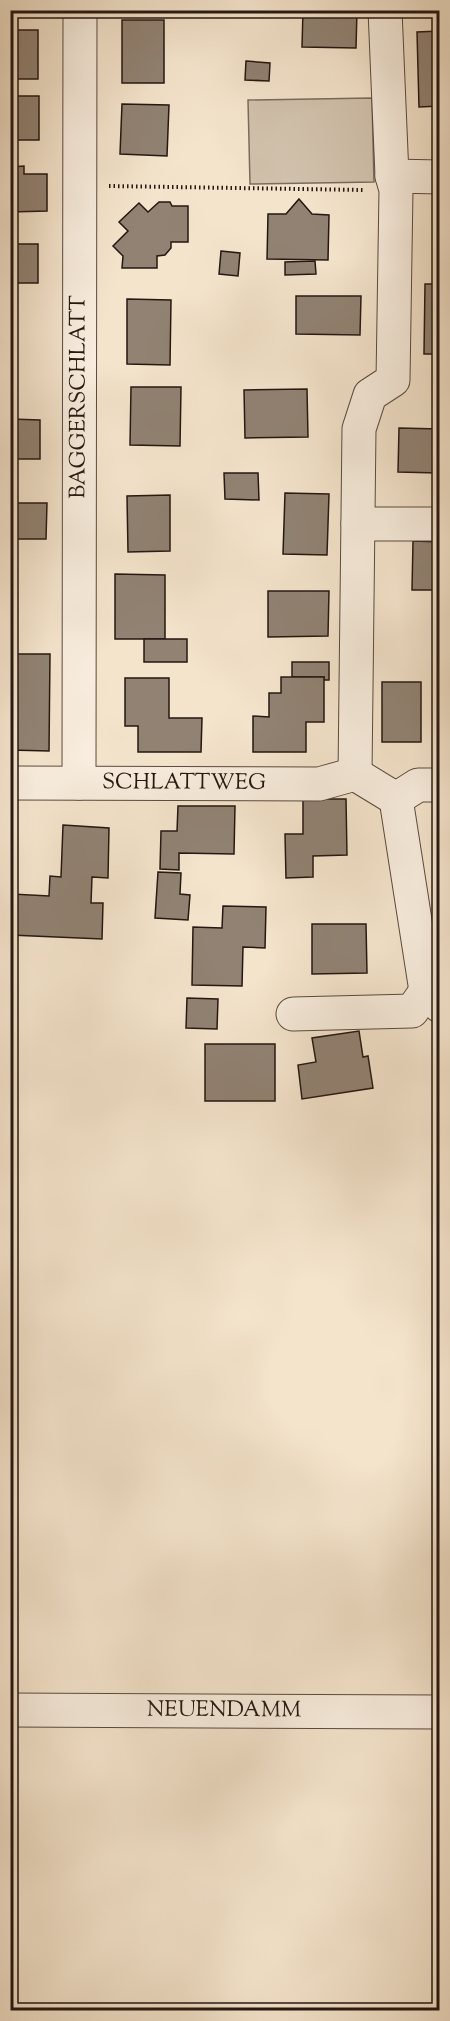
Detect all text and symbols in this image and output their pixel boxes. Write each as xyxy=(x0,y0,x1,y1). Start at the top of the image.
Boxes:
street label: BAGGERSCHLATT xyxy=(63,295,96,499)
street label: SCHLATTWEG xyxy=(102,767,266,800)
street label: NEUENDAMM xyxy=(147,1695,301,1727)

